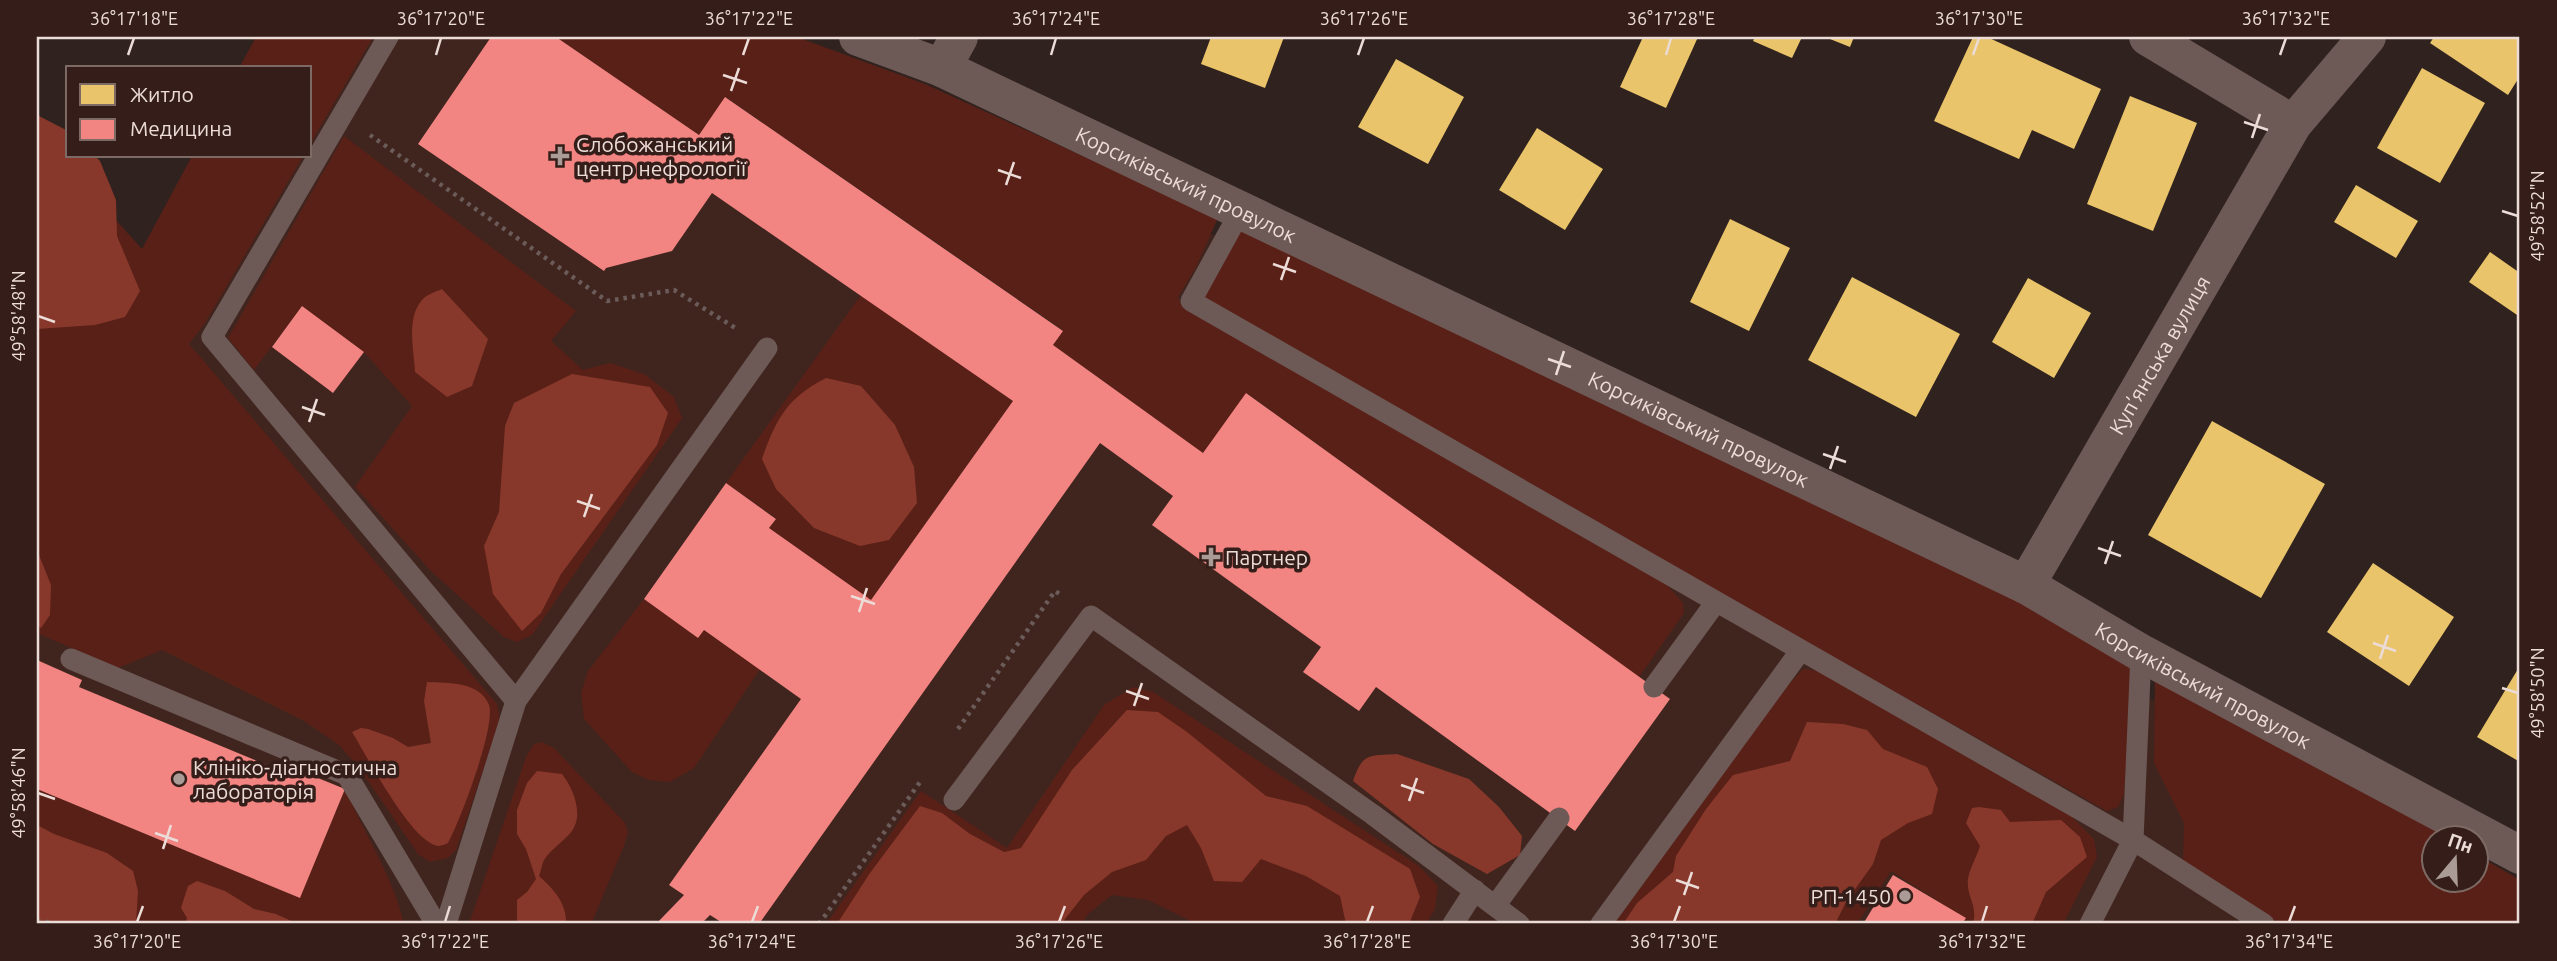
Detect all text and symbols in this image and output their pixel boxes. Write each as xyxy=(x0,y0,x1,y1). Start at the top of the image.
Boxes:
text: 36°17'18"E xyxy=(90,8,178,28)
text: 36°17'20"E xyxy=(397,8,485,28)
text: 36°17'22"E xyxy=(705,8,793,28)
text: 36°17'24"E xyxy=(1012,8,1100,28)
text: 36°17'26"E xyxy=(1320,8,1408,28)
text: 36°17'28"E xyxy=(1627,8,1715,28)
text: 36°17'30"E xyxy=(1935,8,2023,28)
text: 36°17'32"E xyxy=(2242,8,2330,28)
legend xyxy=(66,66,312,158)
text: Житло xyxy=(130,82,194,106)
text: Медицина xyxy=(130,116,232,140)
street label: Корсиківський провулок xyxy=(1072,122,1300,247)
place label: Слобожанський центр нефрології xyxy=(576,132,747,180)
marker: Слобожанський центр нефрології xyxy=(550,146,570,166)
text: 49°58'52"N xyxy=(2527,170,2547,262)
text: 49°58'48"N xyxy=(8,270,28,362)
street label: Куп’янська вулиця xyxy=(2104,271,2215,438)
street label: Корсиківський провулок xyxy=(1585,366,1813,492)
place label: Партнер xyxy=(1225,545,1308,569)
marker: Партнер xyxy=(1203,549,1219,565)
street label: Корсиківський провулок xyxy=(2091,617,2315,753)
text: 49°58'50"N xyxy=(2527,647,2547,739)
text: 49°58'46"N xyxy=(8,747,28,839)
place label: Клініко-діагностична лабораторія xyxy=(193,755,397,803)
marker: Клініко-діагностична лабораторія xyxy=(171,771,187,787)
north arrow xyxy=(2420,824,2490,894)
text: Пн xyxy=(2445,828,2476,857)
place label: РП-1450 xyxy=(1811,884,1891,908)
marker: РП-1450 xyxy=(1897,888,1913,904)
text: 36°17'20"E xyxy=(93,931,181,951)
text: 36°17'22"E xyxy=(401,931,489,951)
text: 36°17'24"E xyxy=(708,931,796,951)
text: 36°17'26"E xyxy=(1015,931,1103,951)
text: 36°17'28"E xyxy=(1323,931,1411,951)
text: 36°17'30"E xyxy=(1630,931,1718,951)
text: 36°17'32"E xyxy=(1938,931,2026,951)
text: 36°17'34"E xyxy=(2245,931,2333,951)

